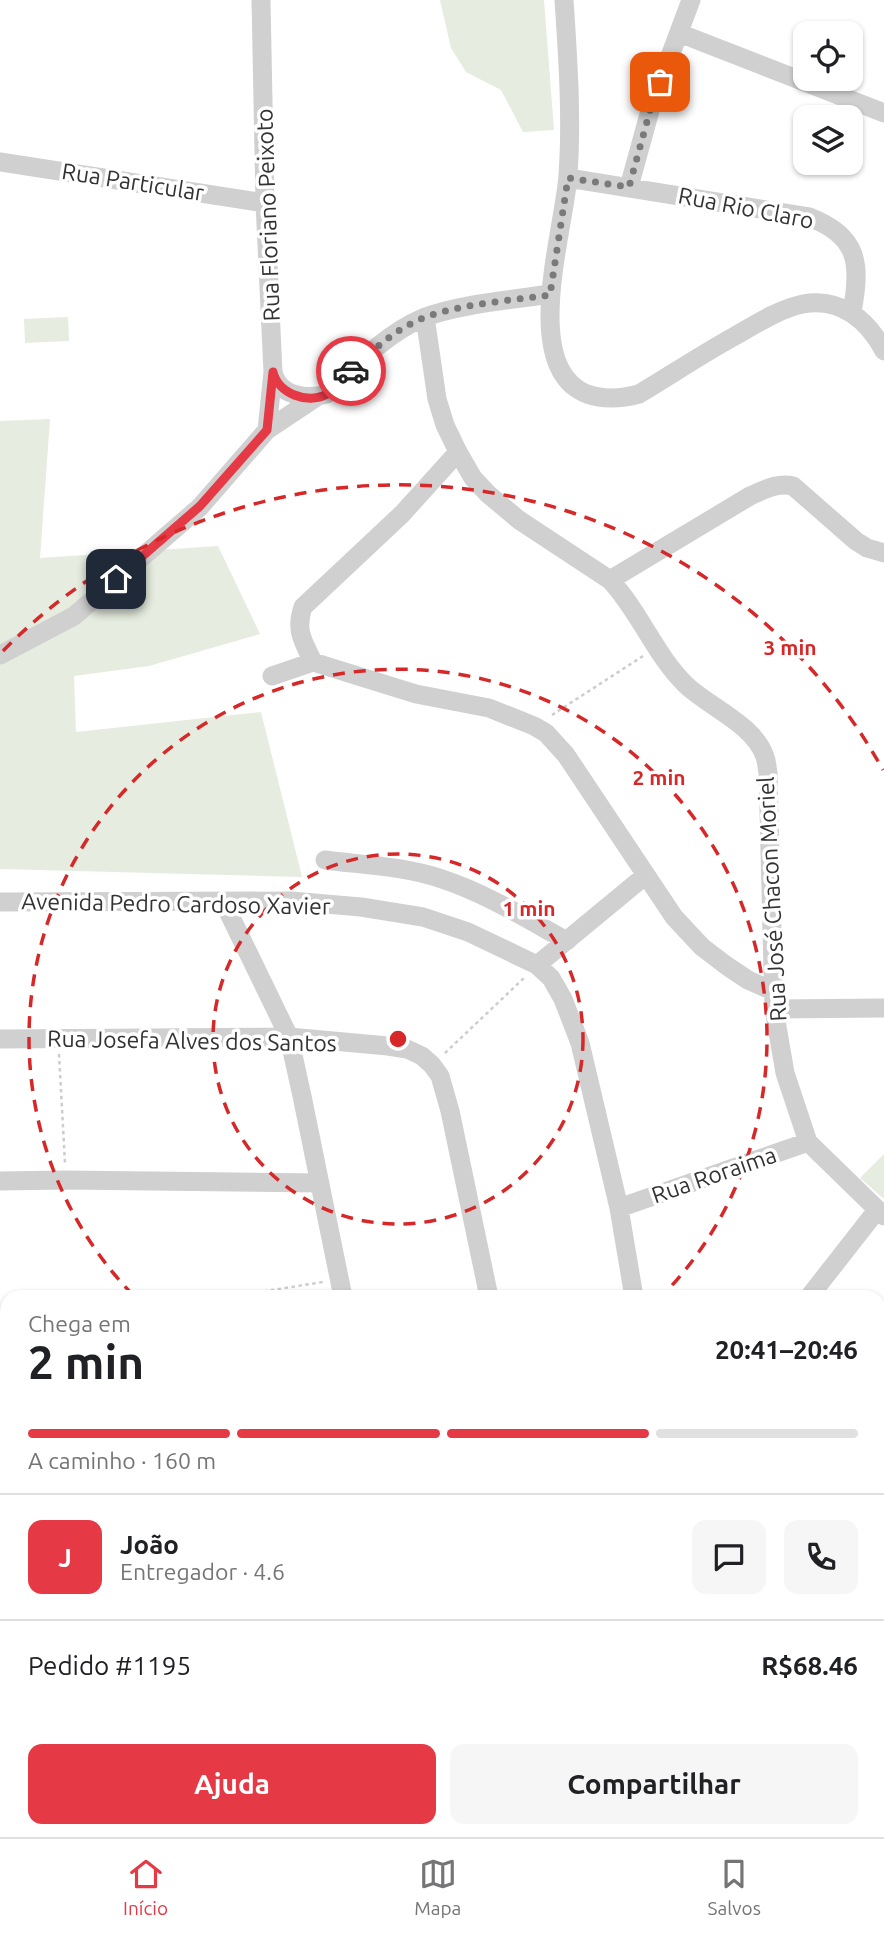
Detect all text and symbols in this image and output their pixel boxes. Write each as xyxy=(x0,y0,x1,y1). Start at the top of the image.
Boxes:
map controls xyxy=(793,21,863,175)
button: locate xyxy=(793,21,863,91)
pin xyxy=(630,52,690,112)
icon: bag xyxy=(641,63,679,101)
button: layers xyxy=(793,105,863,175)
street label: Rua Floriano Peixoto xyxy=(251,108,284,322)
street label: Rua Particular xyxy=(60,158,206,205)
street label: Rua Rio Claro xyxy=(676,182,816,233)
courier xyxy=(316,336,386,406)
icon: car xyxy=(332,352,370,390)
pin xyxy=(86,549,146,609)
icon: home xyxy=(97,560,135,598)
text: 3 min xyxy=(763,635,817,659)
text: 2 min xyxy=(632,765,686,789)
street label: Rua José Chacon Moriel xyxy=(753,776,790,1022)
street label: Avenida Pedro Cardoso Xavier xyxy=(21,888,331,919)
text: 1 min xyxy=(502,896,556,920)
street label: Rua Josefa Alves dos Santos xyxy=(47,1025,337,1056)
centre of rings xyxy=(386,1027,410,1051)
street label: Rua Roraima xyxy=(648,1142,779,1208)
text: Chega em xyxy=(28,1311,131,1336)
text: 20:41–20:46 xyxy=(715,1335,858,1364)
text: 2 min xyxy=(28,1336,144,1388)
text: A caminho · 160 m xyxy=(28,1448,216,1473)
button: chat xyxy=(692,1520,766,1594)
button: phone xyxy=(784,1520,858,1594)
text: João xyxy=(120,1530,179,1559)
text: J xyxy=(58,1543,72,1572)
text: Entregador · 4.6 xyxy=(120,1559,285,1584)
text: Pedido #1195 xyxy=(28,1651,191,1680)
text: R$68.46 xyxy=(761,1651,858,1680)
button: Ajuda xyxy=(28,1744,436,1824)
button: Compartilhar xyxy=(450,1744,858,1824)
tab: Início xyxy=(123,1855,168,1919)
tab: Mapa xyxy=(414,1855,461,1919)
tab: Salvos xyxy=(708,1855,761,1919)

